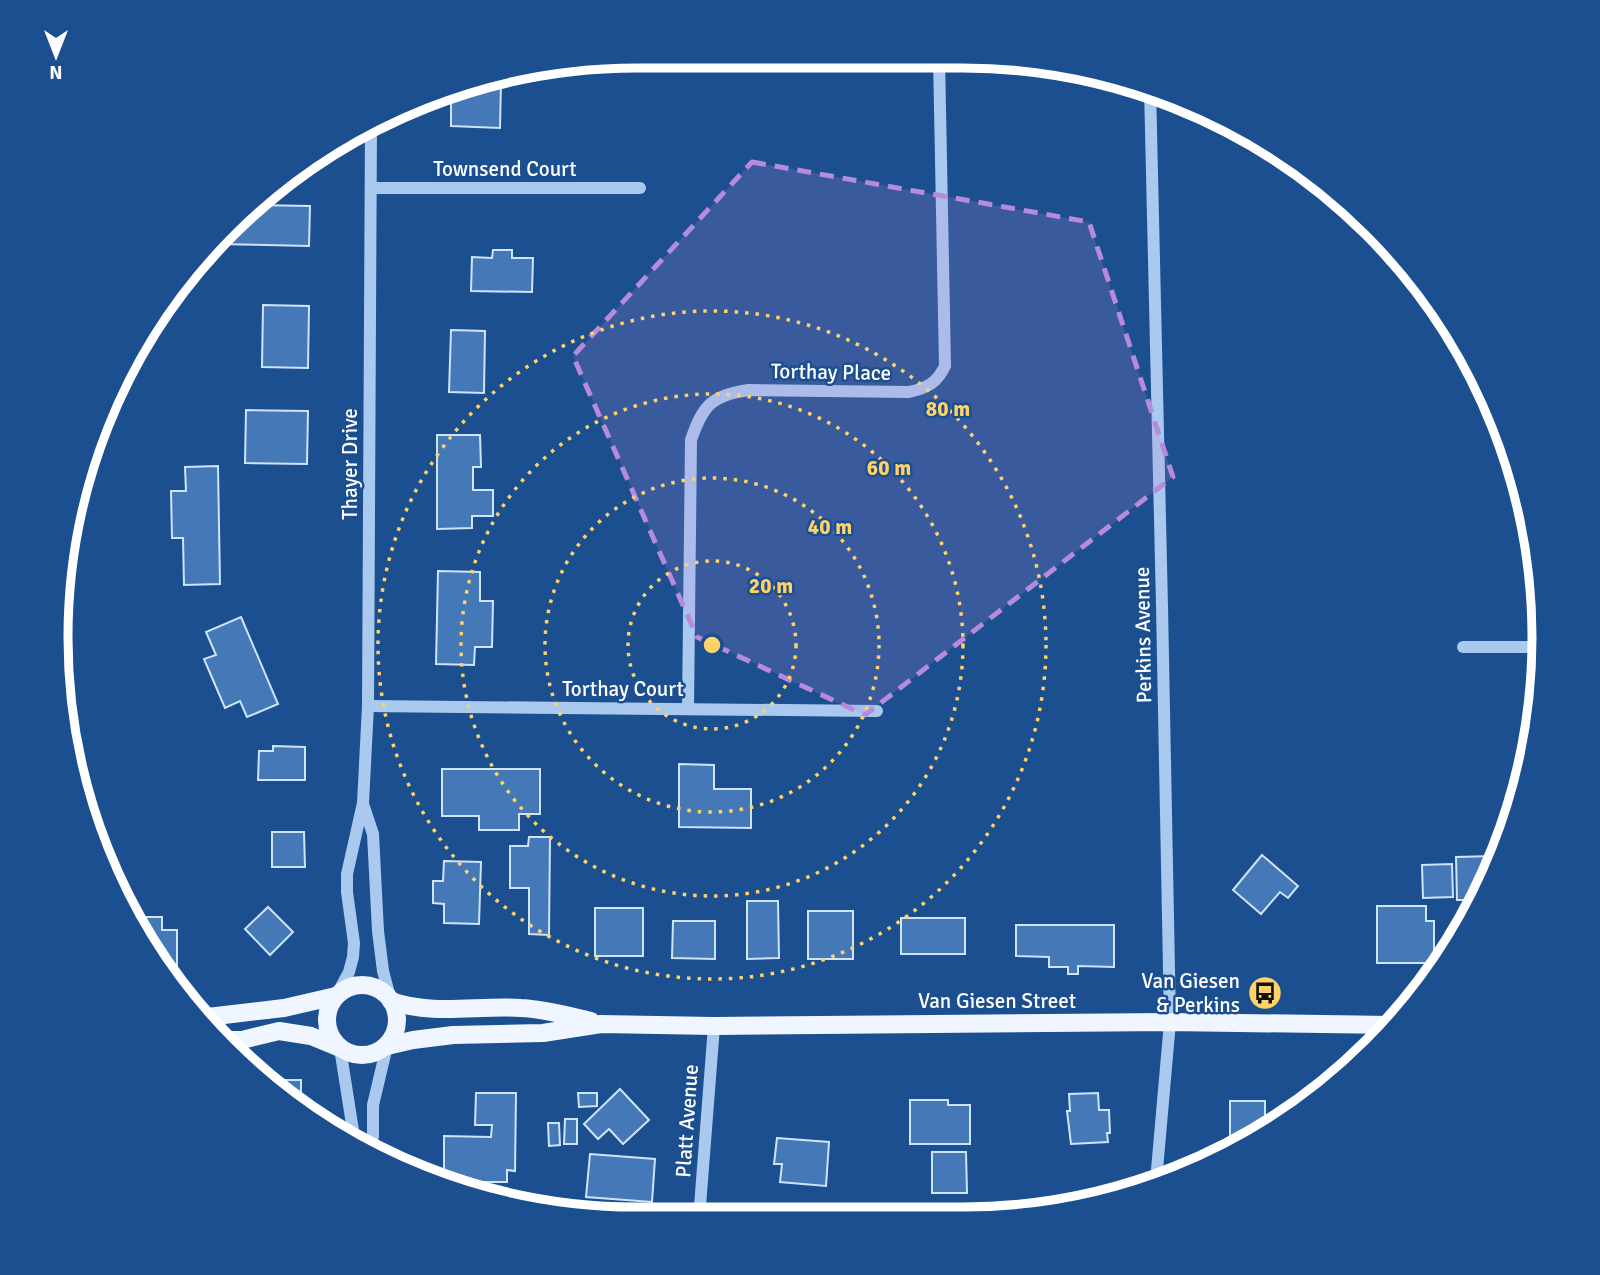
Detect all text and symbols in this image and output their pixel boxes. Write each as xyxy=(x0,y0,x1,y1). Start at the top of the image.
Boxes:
north arrow xyxy=(21,21,91,91)
text: N xyxy=(49,60,63,84)
street label: Townsend Court xyxy=(433,156,577,182)
street label: Torthay Place xyxy=(771,358,891,386)
text: 80 m xyxy=(926,396,970,422)
street label: Thayer Drive xyxy=(337,408,363,520)
text: 60 m xyxy=(867,455,911,481)
text: 40 m xyxy=(808,514,852,540)
street label: Perkins Avenue xyxy=(1129,566,1157,704)
text: 20 m xyxy=(749,573,793,599)
centre of rings xyxy=(700,633,724,657)
street label: Torthay Court xyxy=(562,676,684,702)
place label: Van Giesen & Perkins xyxy=(1141,968,1240,1018)
bus stop icon: Van Giesen & Perkins xyxy=(1246,974,1284,1012)
street label: Van Giesen Street xyxy=(918,988,1076,1014)
street label: Platt Avenue xyxy=(670,1063,704,1179)

